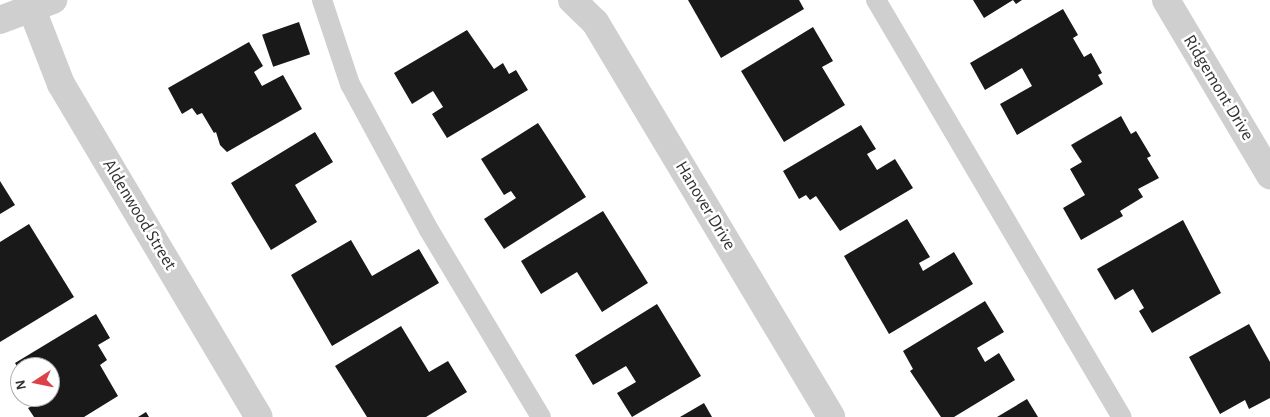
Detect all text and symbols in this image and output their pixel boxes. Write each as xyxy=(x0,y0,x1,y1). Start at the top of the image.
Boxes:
street label: Ridgemont Drive xyxy=(1178,31,1258,145)
street label: Aldenwood Street xyxy=(97,156,181,274)
street label: Hanover Drive xyxy=(670,158,740,254)
north arrow xyxy=(10,357,60,407)
text: N xyxy=(13,379,29,391)

